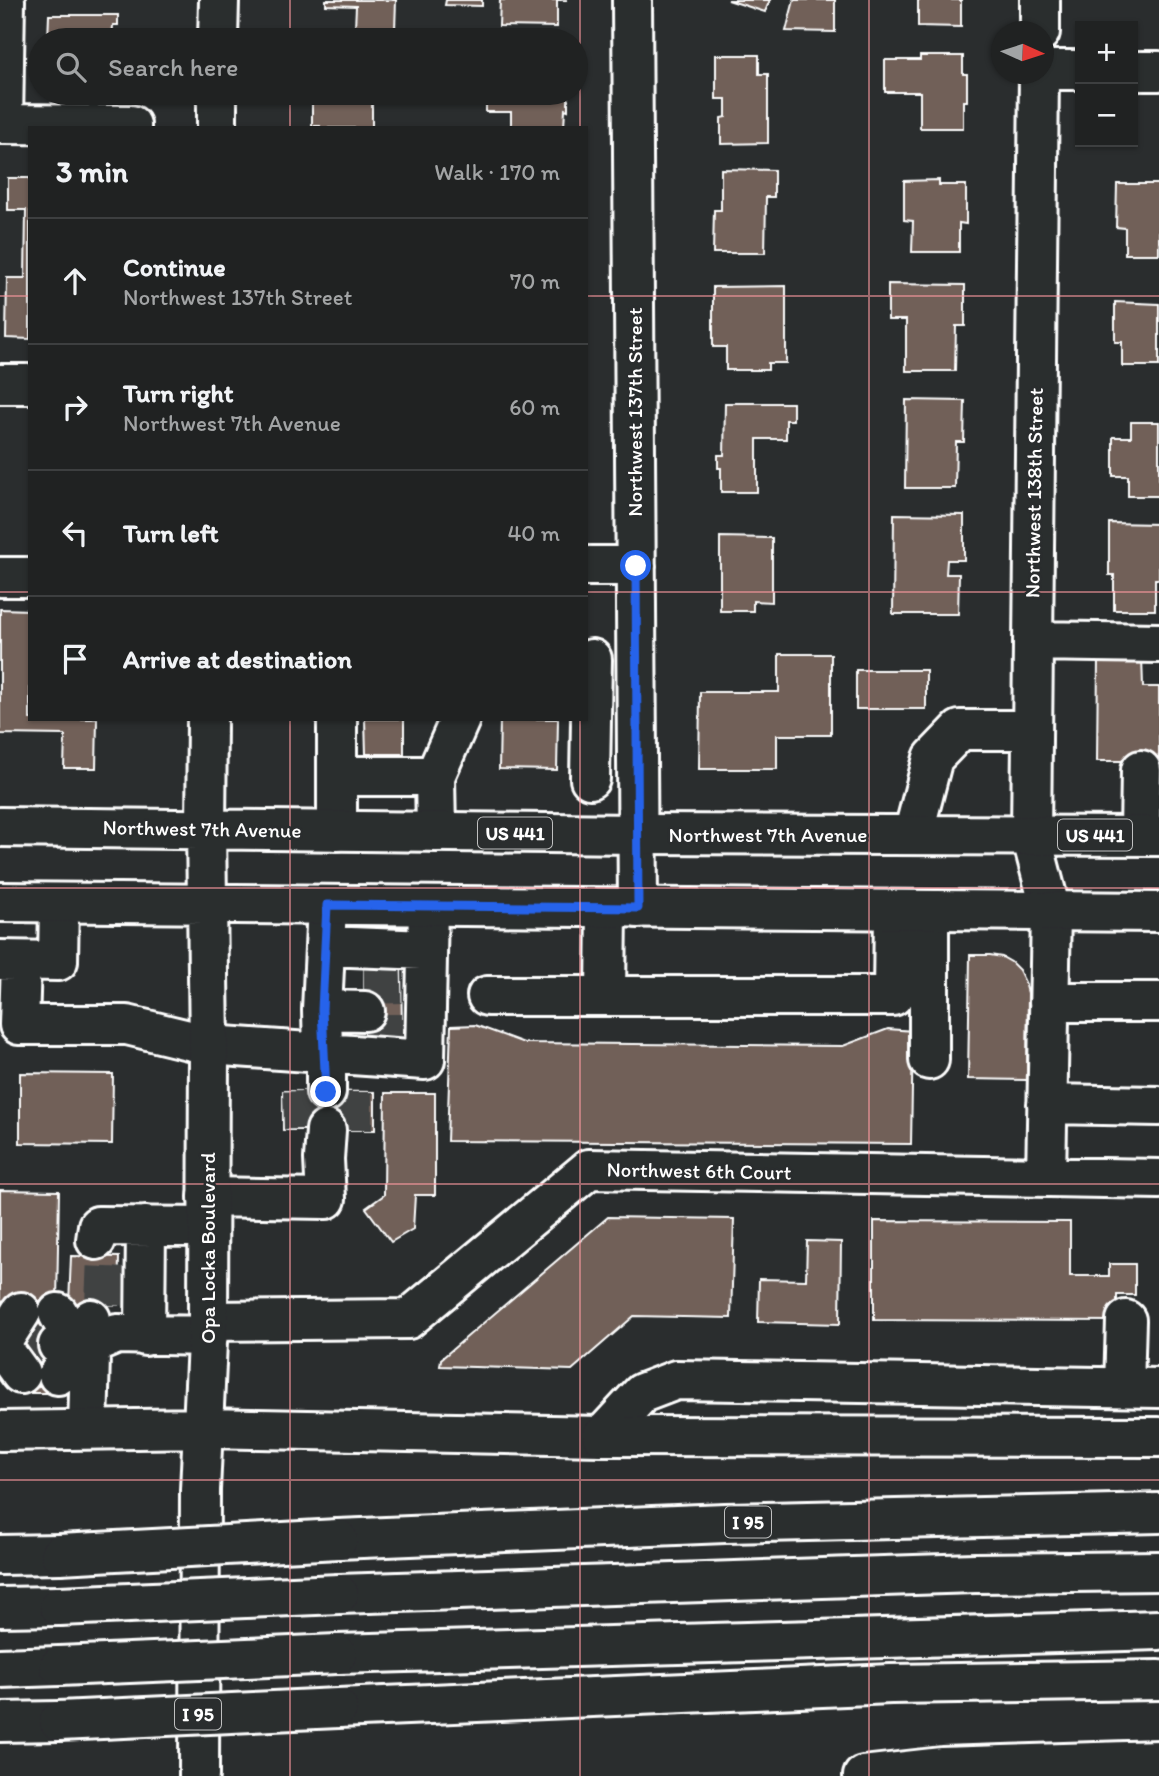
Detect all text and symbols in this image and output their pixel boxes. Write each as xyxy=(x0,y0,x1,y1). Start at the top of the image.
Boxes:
north arrow xyxy=(991,21,1054,84)
map controls xyxy=(1075,21,1138,147)
button: + xyxy=(1075,21,1138,84)
search box xyxy=(28,28,588,105)
icon: search xyxy=(52,48,90,86)
text: Search here xyxy=(108,51,238,83)
button: − xyxy=(1075,84,1138,147)
text: 3 min xyxy=(56,153,128,190)
text: Walk · 170 m xyxy=(434,158,560,186)
text: Continue xyxy=(123,251,226,283)
icon: ahead xyxy=(56,262,94,300)
text: 70 m xyxy=(510,267,560,295)
text: Northwest 137th Street xyxy=(123,283,352,311)
street label: Northwest 137th Street xyxy=(622,307,647,517)
text: Turn right xyxy=(123,377,234,409)
street label: Northwest 138th Street xyxy=(1019,387,1048,598)
icon: right xyxy=(56,388,94,426)
text: 60 m xyxy=(509,393,560,421)
text: Northwest 7th Avenue xyxy=(123,409,341,437)
icon: left xyxy=(56,514,94,552)
text: Turn left xyxy=(123,517,219,549)
text: 40 m xyxy=(507,519,560,547)
route start xyxy=(620,550,651,581)
icon: arrive xyxy=(56,640,94,678)
text: Arrive at destination xyxy=(123,643,352,675)
street label: Northwest 7th Avenue xyxy=(102,814,302,843)
road number: US 441 xyxy=(478,818,552,848)
road number: US 441 xyxy=(1058,820,1132,850)
street label: Northwest 7th Avenue xyxy=(669,822,867,847)
route end xyxy=(310,1076,341,1107)
street label: Opa Locka Boulevard xyxy=(195,1152,220,1344)
street label: Northwest 6th Court xyxy=(606,1156,792,1185)
road number: I 95 xyxy=(725,1506,771,1538)
road number: I 95 xyxy=(175,1698,221,1730)

